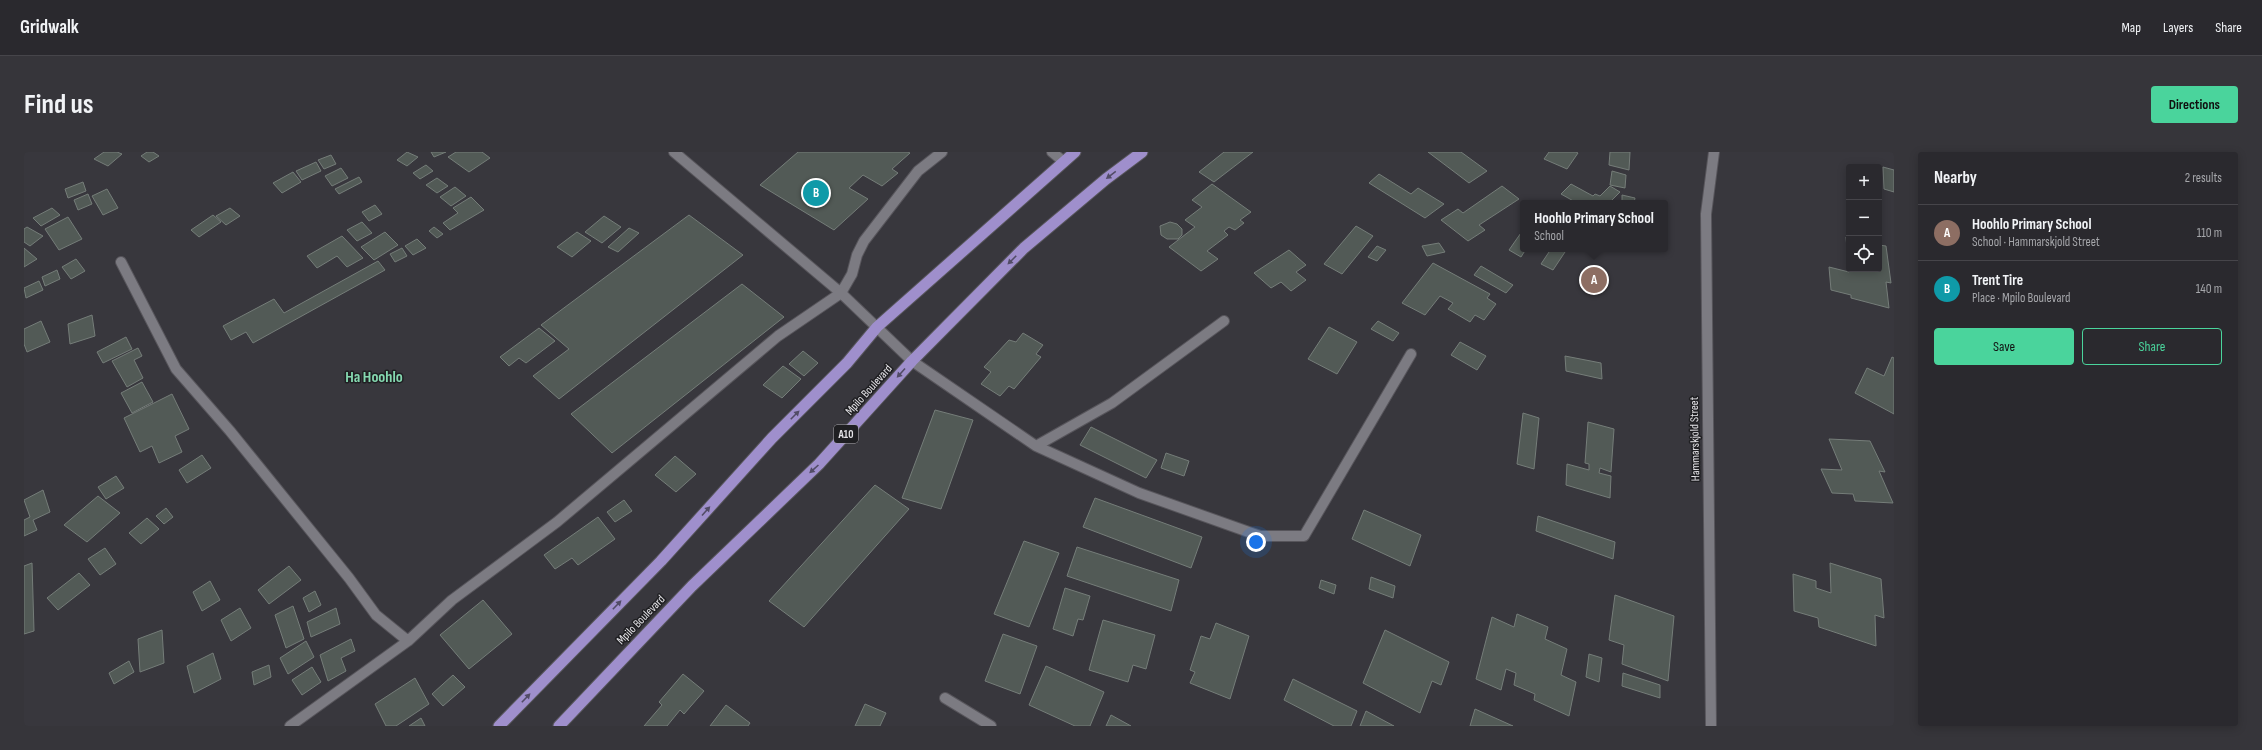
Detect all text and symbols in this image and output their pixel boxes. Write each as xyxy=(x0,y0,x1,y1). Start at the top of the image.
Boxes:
text: Gridwalk xyxy=(20,16,79,39)
text: Map xyxy=(2121,19,2141,36)
text: Layers xyxy=(2163,19,2193,36)
text: Share xyxy=(2215,19,2242,36)
button: Directions xyxy=(2151,86,2238,123)
text: Find us xyxy=(24,88,93,121)
map controls xyxy=(1846,164,1882,272)
button: + xyxy=(1846,164,1882,200)
text: Nearby xyxy=(1934,168,1977,188)
text: 2 results xyxy=(2185,170,2222,186)
one-way arrow xyxy=(1105,171,1116,179)
pin: B xyxy=(803,178,829,208)
popup xyxy=(1520,200,1668,252)
button: − xyxy=(1846,200,1882,236)
text: Hoohlo Primary School xyxy=(1534,209,1654,228)
text: Hoohlo Primary School xyxy=(1972,215,2091,234)
text: A xyxy=(1944,225,1950,241)
text: 110 m xyxy=(2197,225,2222,241)
text: School xyxy=(1534,228,1564,244)
text: School · Hammarskjold Street xyxy=(1972,234,2100,250)
button: locate xyxy=(1846,236,1882,272)
one-way arrow xyxy=(1007,255,1017,265)
pin: A xyxy=(1581,265,1607,295)
text: Trent Tire xyxy=(1972,271,2023,290)
text: B xyxy=(1944,281,1950,297)
text: 140 m xyxy=(2196,281,2222,297)
text: Place · Mpilo Boulevard xyxy=(1972,290,2070,306)
button: Save xyxy=(1934,328,2074,365)
button: Share xyxy=(2082,328,2222,365)
street label: Mpilo Boulevard xyxy=(842,362,896,418)
district label: Ha Hoohlo xyxy=(345,368,403,387)
one-way arrow xyxy=(897,368,906,378)
street label: Hammarskjold Street xyxy=(1687,396,1703,481)
one-way arrow xyxy=(790,410,800,420)
road number: A10 xyxy=(834,425,858,443)
one-way arrow xyxy=(809,464,819,474)
one-way arrow xyxy=(702,505,711,516)
your location xyxy=(1246,532,1266,552)
street label: Mpilo Boulevard xyxy=(614,592,668,648)
one-way arrow xyxy=(612,600,622,610)
one-way arrow xyxy=(521,693,531,703)

